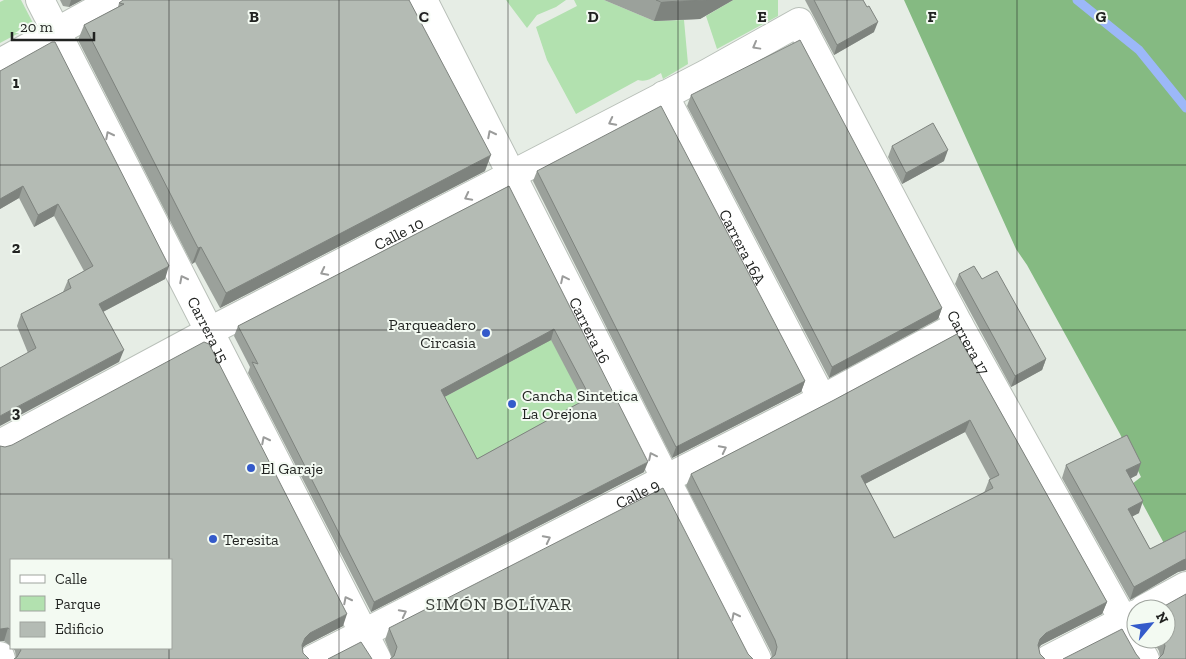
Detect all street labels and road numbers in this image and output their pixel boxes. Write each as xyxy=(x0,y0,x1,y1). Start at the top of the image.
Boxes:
street label: Carrera 16A xyxy=(715,206,771,288)
street label: Calle 10 xyxy=(371,213,427,254)
street label: Carrera 15 xyxy=(184,293,233,366)
street label: Carrera 16 xyxy=(565,294,615,367)
street label: Carrera 17 xyxy=(943,307,994,378)
street label: Calle 9 xyxy=(612,474,662,512)

